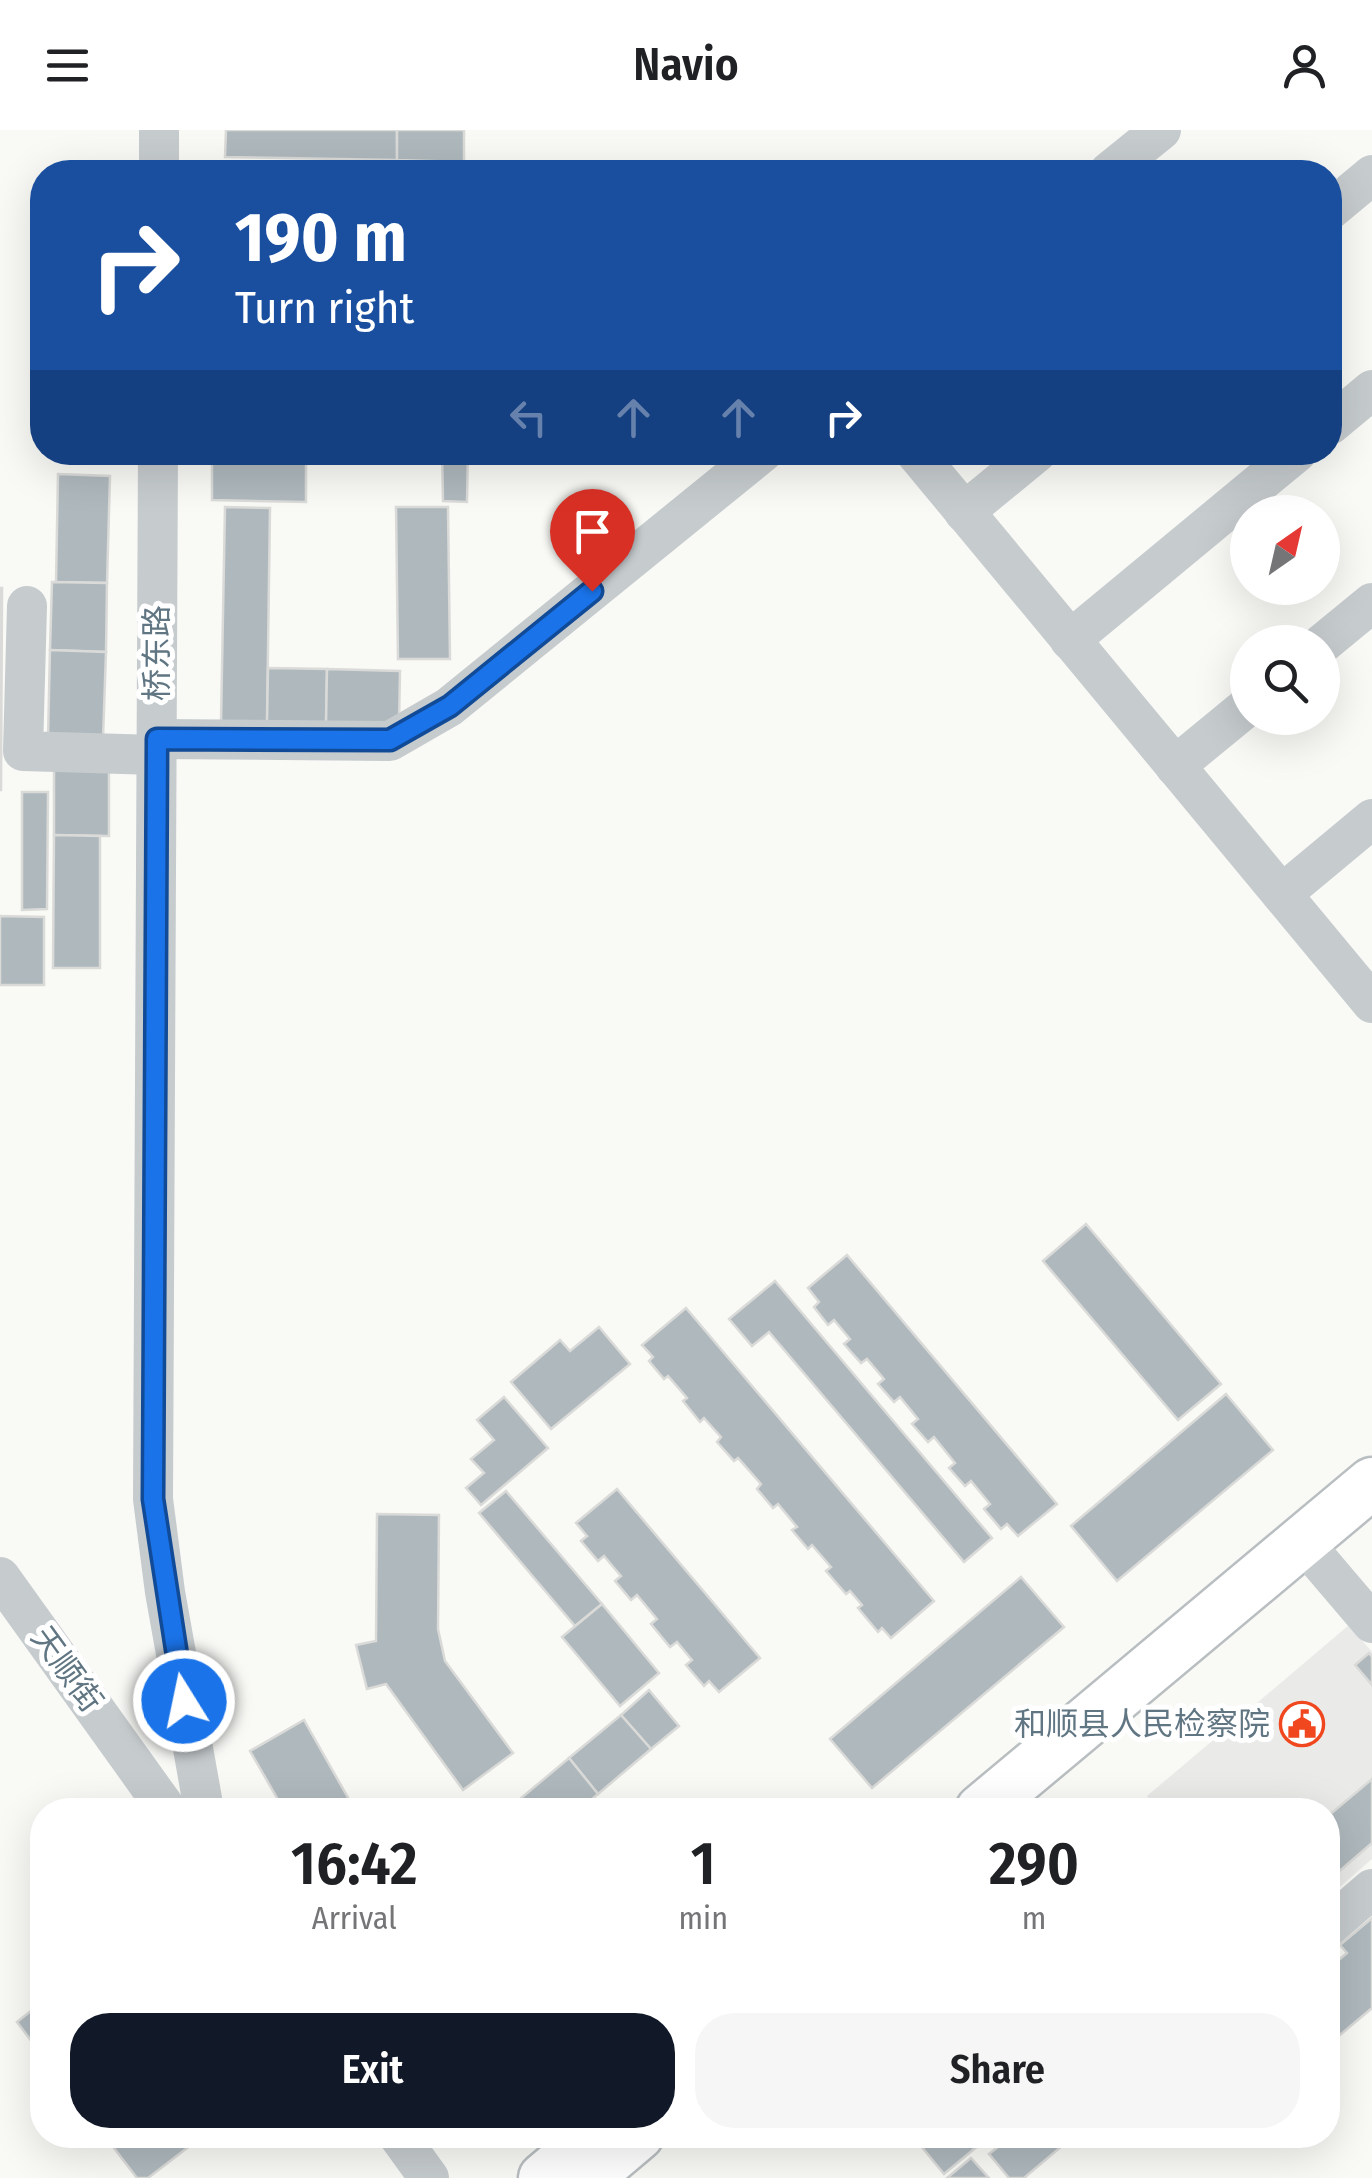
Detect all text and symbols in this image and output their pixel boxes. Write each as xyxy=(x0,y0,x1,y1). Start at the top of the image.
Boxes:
icon: menu xyxy=(40,38,95,93)
text: Navio xyxy=(633,38,739,92)
icon: person xyxy=(1277,38,1332,93)
text: 190 m xyxy=(235,196,407,280)
icon: right xyxy=(70,200,200,330)
text: Turn right xyxy=(235,281,414,335)
icon: left xyxy=(501,390,556,445)
icon: ahead xyxy=(606,390,661,445)
icon: ahead xyxy=(711,390,766,445)
icon: right xyxy=(816,390,871,445)
pin xyxy=(550,489,635,592)
north arrow xyxy=(1230,495,1340,605)
map controls xyxy=(1230,495,1340,735)
icon: arrive xyxy=(565,504,620,559)
street label: 桥东路 xyxy=(138,605,176,701)
button: search xyxy=(1230,625,1340,735)
street label: 天顺街 xyxy=(23,1619,111,1719)
position arrow xyxy=(132,1649,236,1753)
public building icon: 和顺县人民检察院 xyxy=(1279,1701,1325,1747)
place label: 和顺县人民检察院 xyxy=(1014,1705,1270,1743)
text: 16:42 xyxy=(291,1828,417,1900)
text: 1 xyxy=(691,1828,716,1900)
text: 290 xyxy=(989,1828,1079,1900)
text: Arrival xyxy=(312,1899,397,1937)
text: min xyxy=(678,1899,728,1937)
text: m xyxy=(1022,1899,1046,1937)
button: Exit xyxy=(70,2013,675,2128)
button: Share xyxy=(695,2013,1300,2128)

